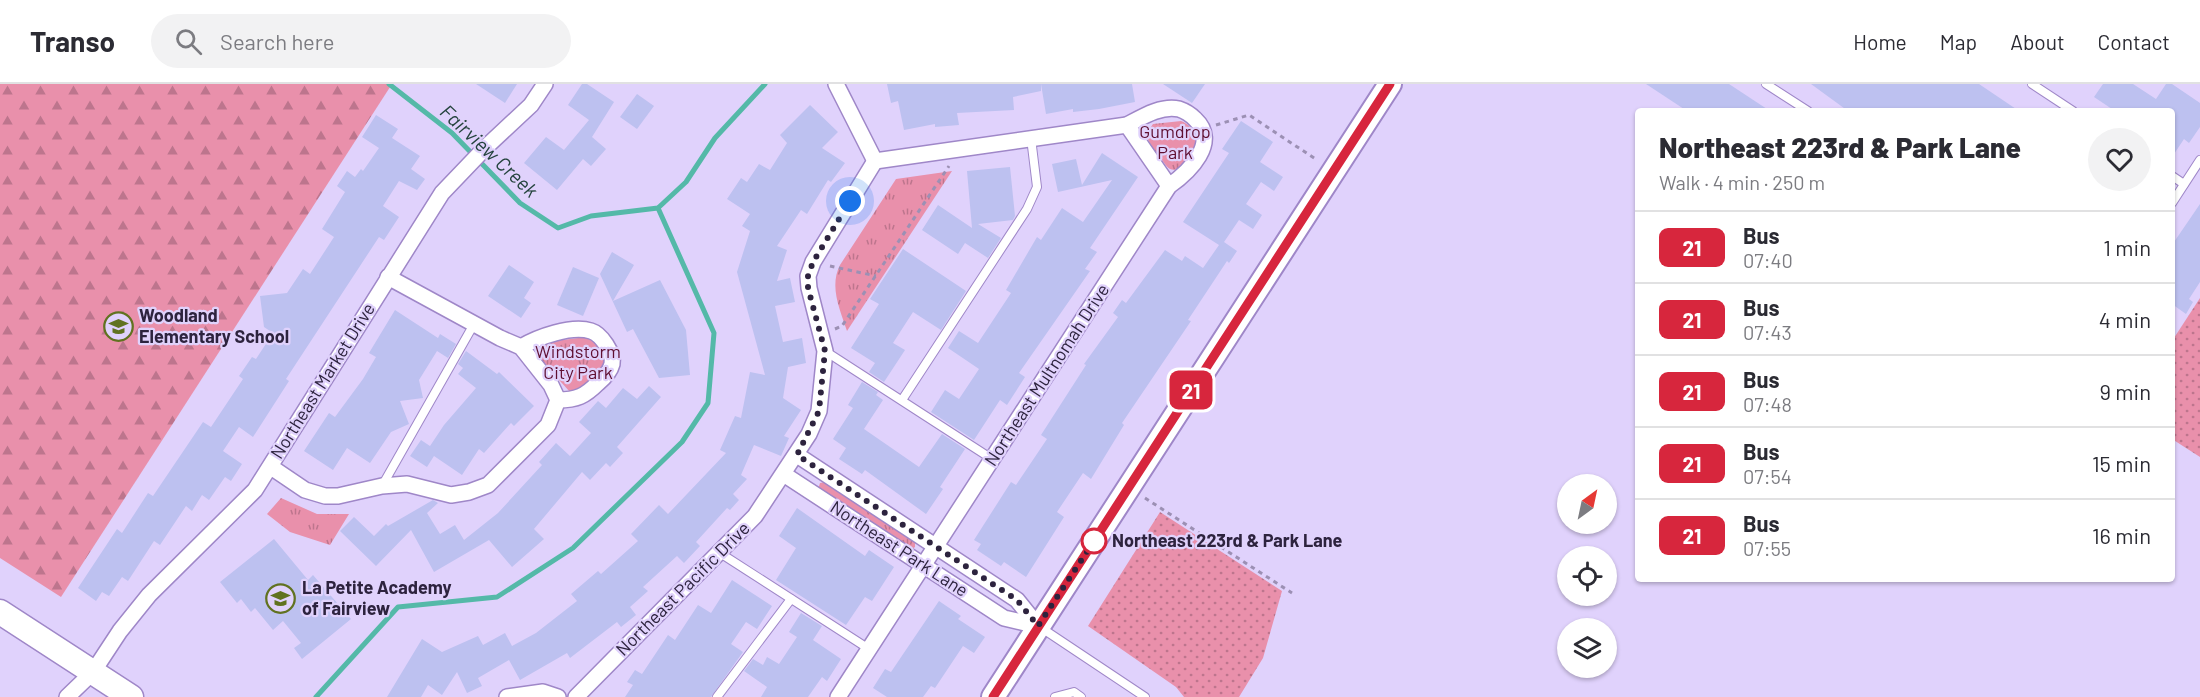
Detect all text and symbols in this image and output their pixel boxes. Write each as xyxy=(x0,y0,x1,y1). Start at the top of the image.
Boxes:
search box xyxy=(151,14,571,68)
text: Transo xyxy=(30,24,115,58)
icon: search xyxy=(172,25,205,58)
text: Search here xyxy=(220,28,334,54)
text: Home xyxy=(1853,29,1907,54)
text: Map xyxy=(1940,29,1977,54)
text: About xyxy=(2010,29,2065,54)
text: Contact xyxy=(2098,29,2170,54)
water label: Fairview Creek xyxy=(436,99,544,202)
park label: Gumdrop Park xyxy=(1139,120,1211,163)
button: heart xyxy=(2088,128,2151,191)
text: Northeast 223rd & Park Lane xyxy=(1659,130,2021,164)
text: Walk · 4 min · 250 m xyxy=(1659,170,1825,194)
your location xyxy=(835,186,865,216)
text: Bus xyxy=(1743,222,1780,248)
text: 1 min xyxy=(2103,234,2151,260)
text: 21 xyxy=(1682,235,1702,260)
text: 07:40 xyxy=(1743,248,1793,272)
street label: Northeast Multnomah Drive xyxy=(979,279,1113,470)
text: Bus xyxy=(1743,294,1780,320)
street label: Northeast Market Drive xyxy=(265,299,379,462)
place label: Woodland Elementary School xyxy=(139,304,289,347)
text: 4 min xyxy=(2099,306,2151,332)
text: 21 xyxy=(1682,307,1702,332)
school or university icon: Woodland Elementary School xyxy=(102,310,134,342)
text: 07:43 xyxy=(1743,320,1792,344)
park label: Windstorm City Park xyxy=(535,340,621,383)
text: Bus xyxy=(1743,366,1780,392)
line badge: 21 xyxy=(1164,370,1218,410)
text: 21 xyxy=(1181,378,1201,403)
text: 9 min xyxy=(2099,378,2151,404)
text: 21 xyxy=(1682,379,1702,404)
text: 07:48 xyxy=(1743,392,1792,416)
text: Bus xyxy=(1743,438,1780,464)
text: 15 min xyxy=(2092,450,2151,476)
text: 21 xyxy=(1682,451,1702,476)
text: 07:54 xyxy=(1743,464,1792,488)
north arrow xyxy=(1557,474,1617,534)
map controls xyxy=(1557,474,1617,678)
street label: Northeast Park Lane xyxy=(826,495,973,601)
text: Bus xyxy=(1743,510,1780,536)
street label: Northeast Pacific Drive xyxy=(611,517,754,660)
text: 16 min xyxy=(2092,522,2151,548)
text: 21 xyxy=(1682,523,1702,548)
marker: Northeast 223rd & Park Lane xyxy=(1081,528,1107,554)
place label: Northeast 223rd & Park Lane xyxy=(1112,529,1342,551)
text: 07:55 xyxy=(1743,536,1791,560)
button: locate xyxy=(1557,546,1617,606)
place label: La Petite Academy of Fairview xyxy=(302,576,451,619)
school or university icon: La Petite Academy of Fairview xyxy=(265,582,297,614)
button: layers xyxy=(1557,618,1617,678)

